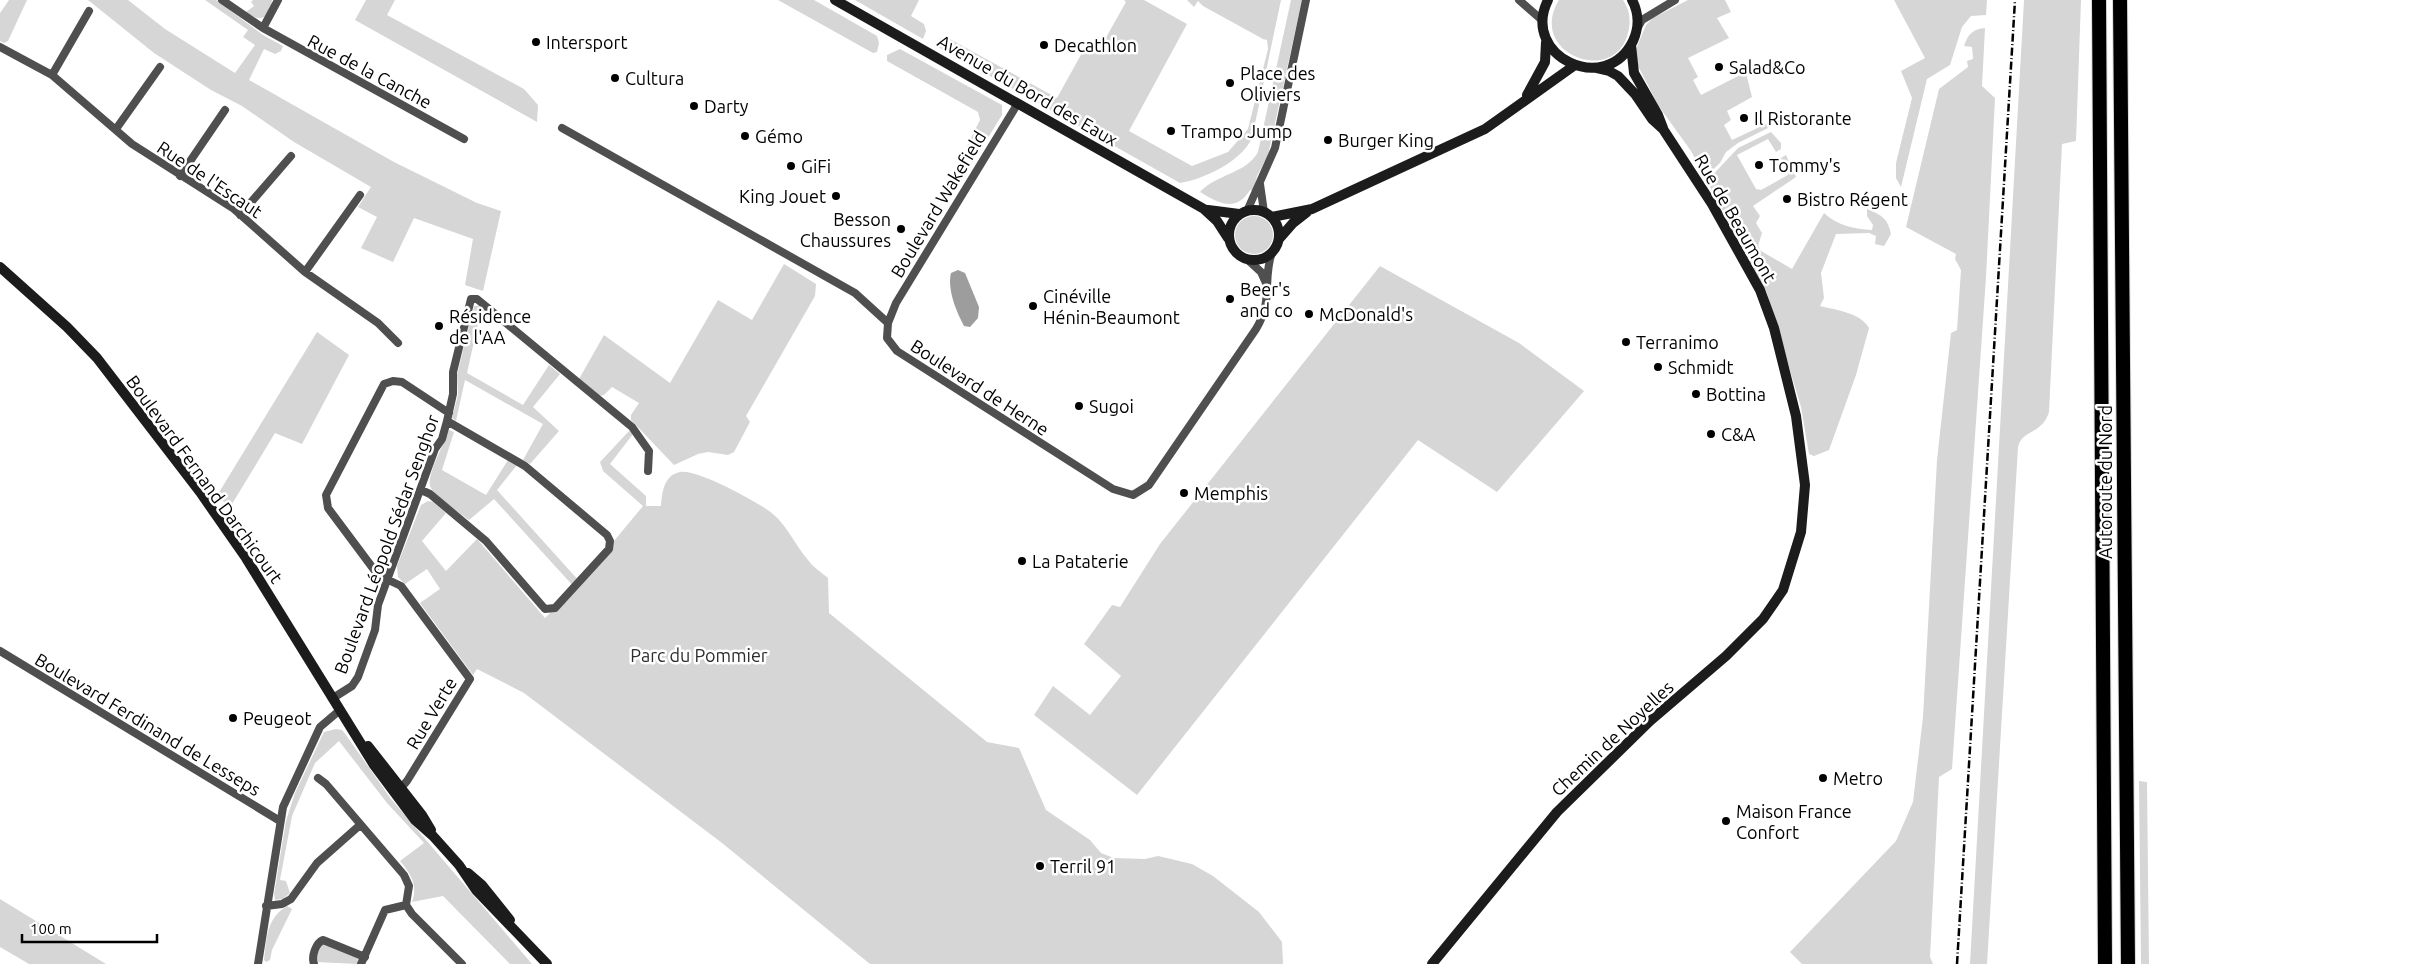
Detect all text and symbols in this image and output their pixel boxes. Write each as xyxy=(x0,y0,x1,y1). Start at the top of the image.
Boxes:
street label: Rue de la Canche xyxy=(305,30,435,112)
street label: Avenue du Bord des Eaux xyxy=(935,30,1121,150)
place label: Intersport xyxy=(546,32,627,52)
place label: Decathlon xyxy=(1054,35,1137,55)
marker: Intersport xyxy=(530,36,542,48)
marker: Decathlon xyxy=(1038,39,1050,51)
place label: Salad&Co xyxy=(1729,57,1806,77)
marker: Salad&Co xyxy=(1713,61,1725,73)
place label: Place des Oliviers xyxy=(1240,63,1316,104)
place label: Cultura xyxy=(625,68,684,88)
marker: Cultura xyxy=(609,72,621,84)
marker: Place des Oliviers xyxy=(1224,77,1236,89)
place label: Darty xyxy=(704,96,749,116)
marker: Darty xyxy=(688,100,700,112)
place label: Il Ristorante xyxy=(1754,108,1852,128)
marker: Il Ristorante xyxy=(1738,112,1750,124)
place label: Trampo Jump xyxy=(1181,121,1292,141)
marker: Trampo Jump xyxy=(1165,125,1177,137)
place label: Gémo xyxy=(755,126,803,146)
street label: Boulevard Wakefield xyxy=(886,127,990,281)
marker: Gémo xyxy=(739,130,751,142)
place label: Burger King xyxy=(1338,130,1434,150)
marker: Burger King xyxy=(1322,134,1334,146)
street label: Rue de l'Escaut xyxy=(154,137,266,221)
street label: Rue de Beaumont xyxy=(1691,150,1781,286)
place label: Tommy's xyxy=(1769,155,1841,175)
place label: GiFi xyxy=(801,156,831,176)
marker: Tommy's xyxy=(1753,159,1765,171)
marker: GiFi xyxy=(785,160,797,172)
place label: King Jouet xyxy=(739,186,826,206)
place label: Bistro Régent xyxy=(1797,189,1908,209)
marker: King Jouet xyxy=(830,190,842,202)
marker: Bistro Régent xyxy=(1781,193,1793,205)
place label: Besson Chaussures xyxy=(800,209,891,250)
marker: Besson Chaussures xyxy=(895,223,907,235)
place label: Beer's and co xyxy=(1240,279,1293,320)
place label: Cinéville Hénin-Beaumont xyxy=(1043,286,1180,327)
marker: Beer's and co xyxy=(1224,293,1236,305)
marker: Cinéville Hénin-Beaumont xyxy=(1027,300,1039,312)
place label: McDonald's xyxy=(1319,304,1413,324)
place label: Résidence de l'AA xyxy=(449,306,531,347)
marker: McDonald's xyxy=(1303,308,1315,320)
marker: Résidence de l'AA xyxy=(433,320,445,332)
place label: Terranimo xyxy=(1636,332,1719,352)
street label: Boulevard de Herne xyxy=(907,335,1053,439)
marker: Terranimo xyxy=(1620,336,1632,348)
place label: Schmidt xyxy=(1668,357,1734,377)
marker: Schmidt xyxy=(1652,361,1664,373)
street label: Boulevard Fernand Darchicourt xyxy=(123,371,287,587)
place label: Bottina xyxy=(1706,384,1766,404)
marker: Bottina xyxy=(1690,388,1702,400)
place label: Sugoi xyxy=(1089,396,1134,416)
marker: Sugoi xyxy=(1073,400,1085,412)
street label: Autoroute du Nord xyxy=(2095,405,2115,559)
street label: Boulevard Léopold Sédar Senghor xyxy=(330,412,442,676)
place label: C&A xyxy=(1721,424,1756,444)
marker: C&A xyxy=(1705,428,1717,440)
place label: Memphis xyxy=(1194,483,1268,503)
marker: Memphis xyxy=(1178,487,1190,499)
place label: La Pataterie xyxy=(1032,551,1129,571)
marker: La Pataterie xyxy=(1016,555,1028,567)
park label: Parc du Pommier xyxy=(630,645,768,665)
street label: Boulevard Ferdinand de Lesseps xyxy=(32,649,265,799)
street label: Rue Verte xyxy=(402,674,460,752)
street label: Chemin de Noyelles xyxy=(1547,676,1677,800)
place label: Peugeot xyxy=(243,708,312,728)
marker: Peugeot xyxy=(227,712,239,724)
place label: Metro xyxy=(1833,768,1883,788)
marker: Metro xyxy=(1817,772,1829,784)
place label: Maison France Confort xyxy=(1736,801,1852,842)
marker: Maison France Confort xyxy=(1720,815,1732,827)
place label: Terril 91 xyxy=(1050,856,1116,876)
marker: Terril 91 xyxy=(1034,860,1046,872)
scale bar xyxy=(22,912,158,944)
text: 100 m xyxy=(30,920,72,937)

